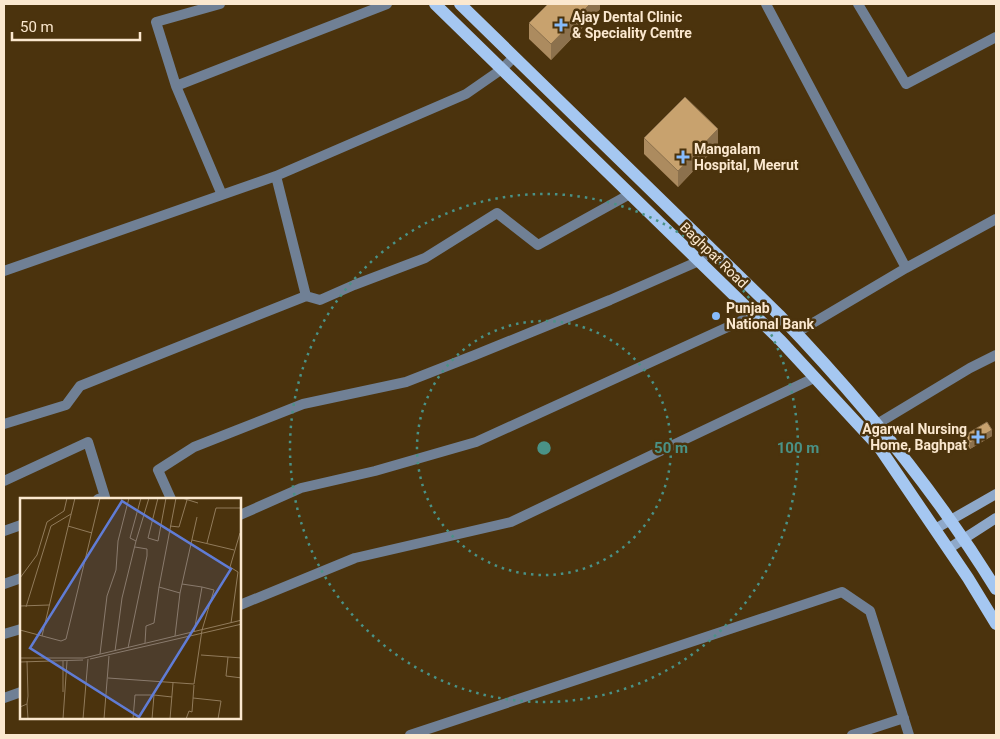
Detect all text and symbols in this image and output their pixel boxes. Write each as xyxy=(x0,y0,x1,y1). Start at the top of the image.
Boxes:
place label: Ajay Dental Clinic & Speciality Centre xyxy=(572,9,692,41)
scale bar xyxy=(12,10,140,42)
text: 50 m xyxy=(20,18,54,36)
marker: Ajay Dental Clinic & Speciality Centre xyxy=(554,18,568,32)
place label: Mangalam Hospital, Meerut xyxy=(694,141,799,173)
marker: Mangalam Hospital, Meerut xyxy=(676,150,690,164)
street label: Baghpat Road xyxy=(677,219,751,291)
place label: Punjab National Bank xyxy=(726,300,815,332)
marker: Punjab National Bank xyxy=(710,310,722,322)
place label: Agarwal Nursing Home, Baghpat xyxy=(862,421,967,453)
marker: Agarwal Nursing Home, Baghpat xyxy=(971,430,985,444)
centre of rings xyxy=(535,439,553,457)
text: 50 m xyxy=(654,439,688,457)
text: 100 m xyxy=(777,439,819,457)
inset map xyxy=(20,498,241,719)

